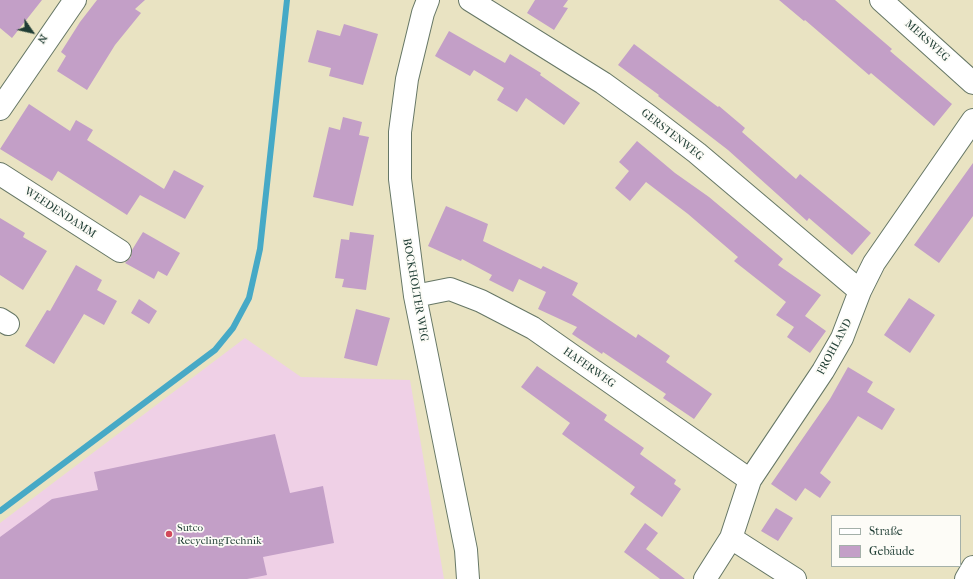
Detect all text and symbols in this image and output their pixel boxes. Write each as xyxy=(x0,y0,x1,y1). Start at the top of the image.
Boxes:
north arrow xyxy=(12,12,52,52)
street label: MERSWEG xyxy=(902,17,952,65)
text: N xyxy=(35,32,50,46)
street label: GERSTENWEG xyxy=(638,106,706,164)
street label: WEEDENDAMM xyxy=(22,185,98,241)
street label: BOCKHOLTER WEG xyxy=(399,237,431,343)
street label: FROHLAND xyxy=(815,317,855,377)
street label: HAFERWEG xyxy=(560,345,618,391)
legend xyxy=(831,515,961,567)
place label: Sutco RecyclingTechnik xyxy=(177,521,262,547)
text: Straße xyxy=(869,524,903,538)
marker: Sutco RecyclingTechnik xyxy=(164,529,174,539)
text: Gebäude xyxy=(869,544,914,558)

